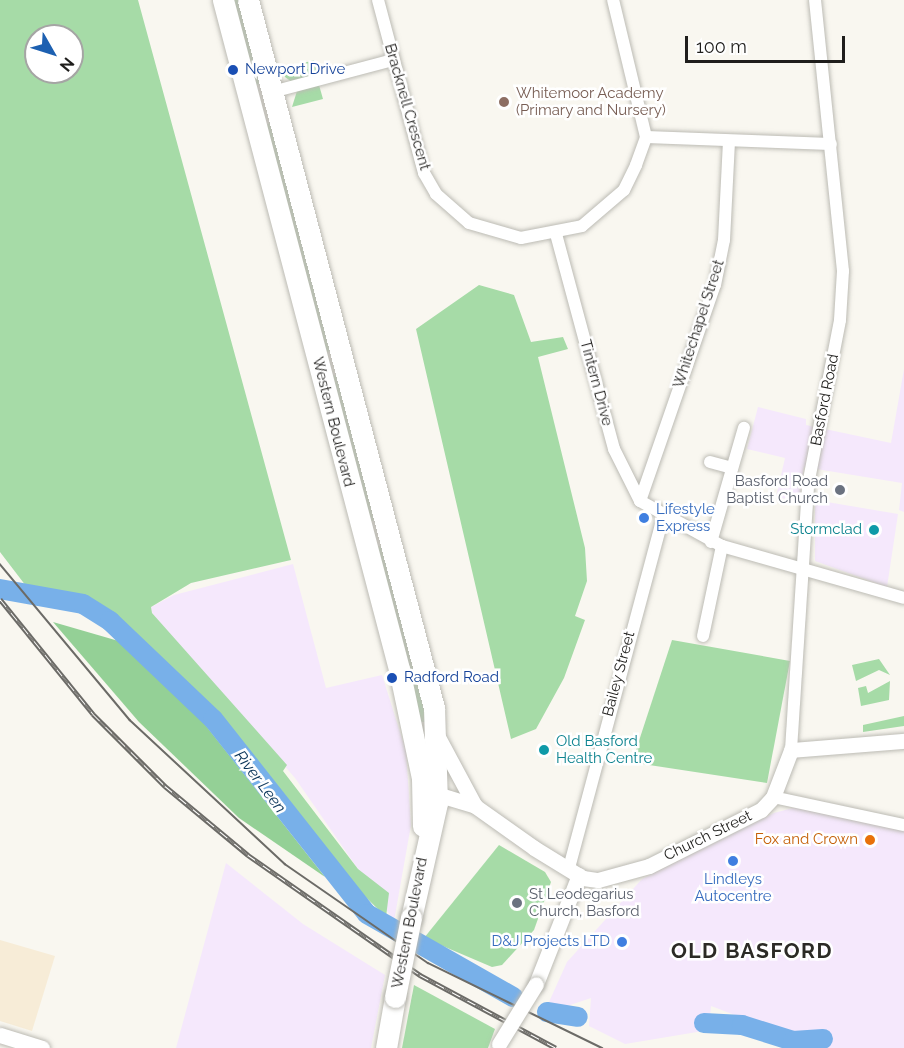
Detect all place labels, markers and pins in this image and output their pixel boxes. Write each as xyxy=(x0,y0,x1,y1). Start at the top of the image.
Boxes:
place label: Newport Drive xyxy=(245,61,345,79)
marker: Newport Drive xyxy=(226,63,240,77)
place label: Whitemoor Academy (Primary and Nursery) xyxy=(516,84,666,119)
marker: Whitemoor Academy (Primary and Nursery) xyxy=(497,95,511,109)
place label: Basford Road Baptist Church xyxy=(726,472,828,507)
marker: Basford Road Baptist Church xyxy=(833,483,847,497)
place label: Lifestyle Express xyxy=(656,500,715,535)
marker: Lifestyle Express xyxy=(637,511,651,525)
place label: Stormclad xyxy=(790,521,862,539)
marker: Stormclad xyxy=(867,523,881,537)
place label: Radford Road xyxy=(404,669,499,687)
marker: Radford Road xyxy=(385,671,399,685)
place label: Old Basford Health Centre xyxy=(556,732,652,767)
marker: Old Basford Health Centre xyxy=(537,743,551,757)
place label: Fox and Crown xyxy=(755,831,858,849)
marker: Fox and Crown xyxy=(863,833,877,847)
marker: Lindleys Autocentre xyxy=(726,854,740,868)
place label: Lindleys Autocentre xyxy=(694,870,772,905)
place label: St Leodegarius Church, Basford xyxy=(529,885,640,920)
marker: St Leodegarius Church, Basford xyxy=(510,896,524,910)
place label: D&J Projects LTD xyxy=(491,933,610,951)
marker: D&J Projects LTD xyxy=(615,935,629,949)

